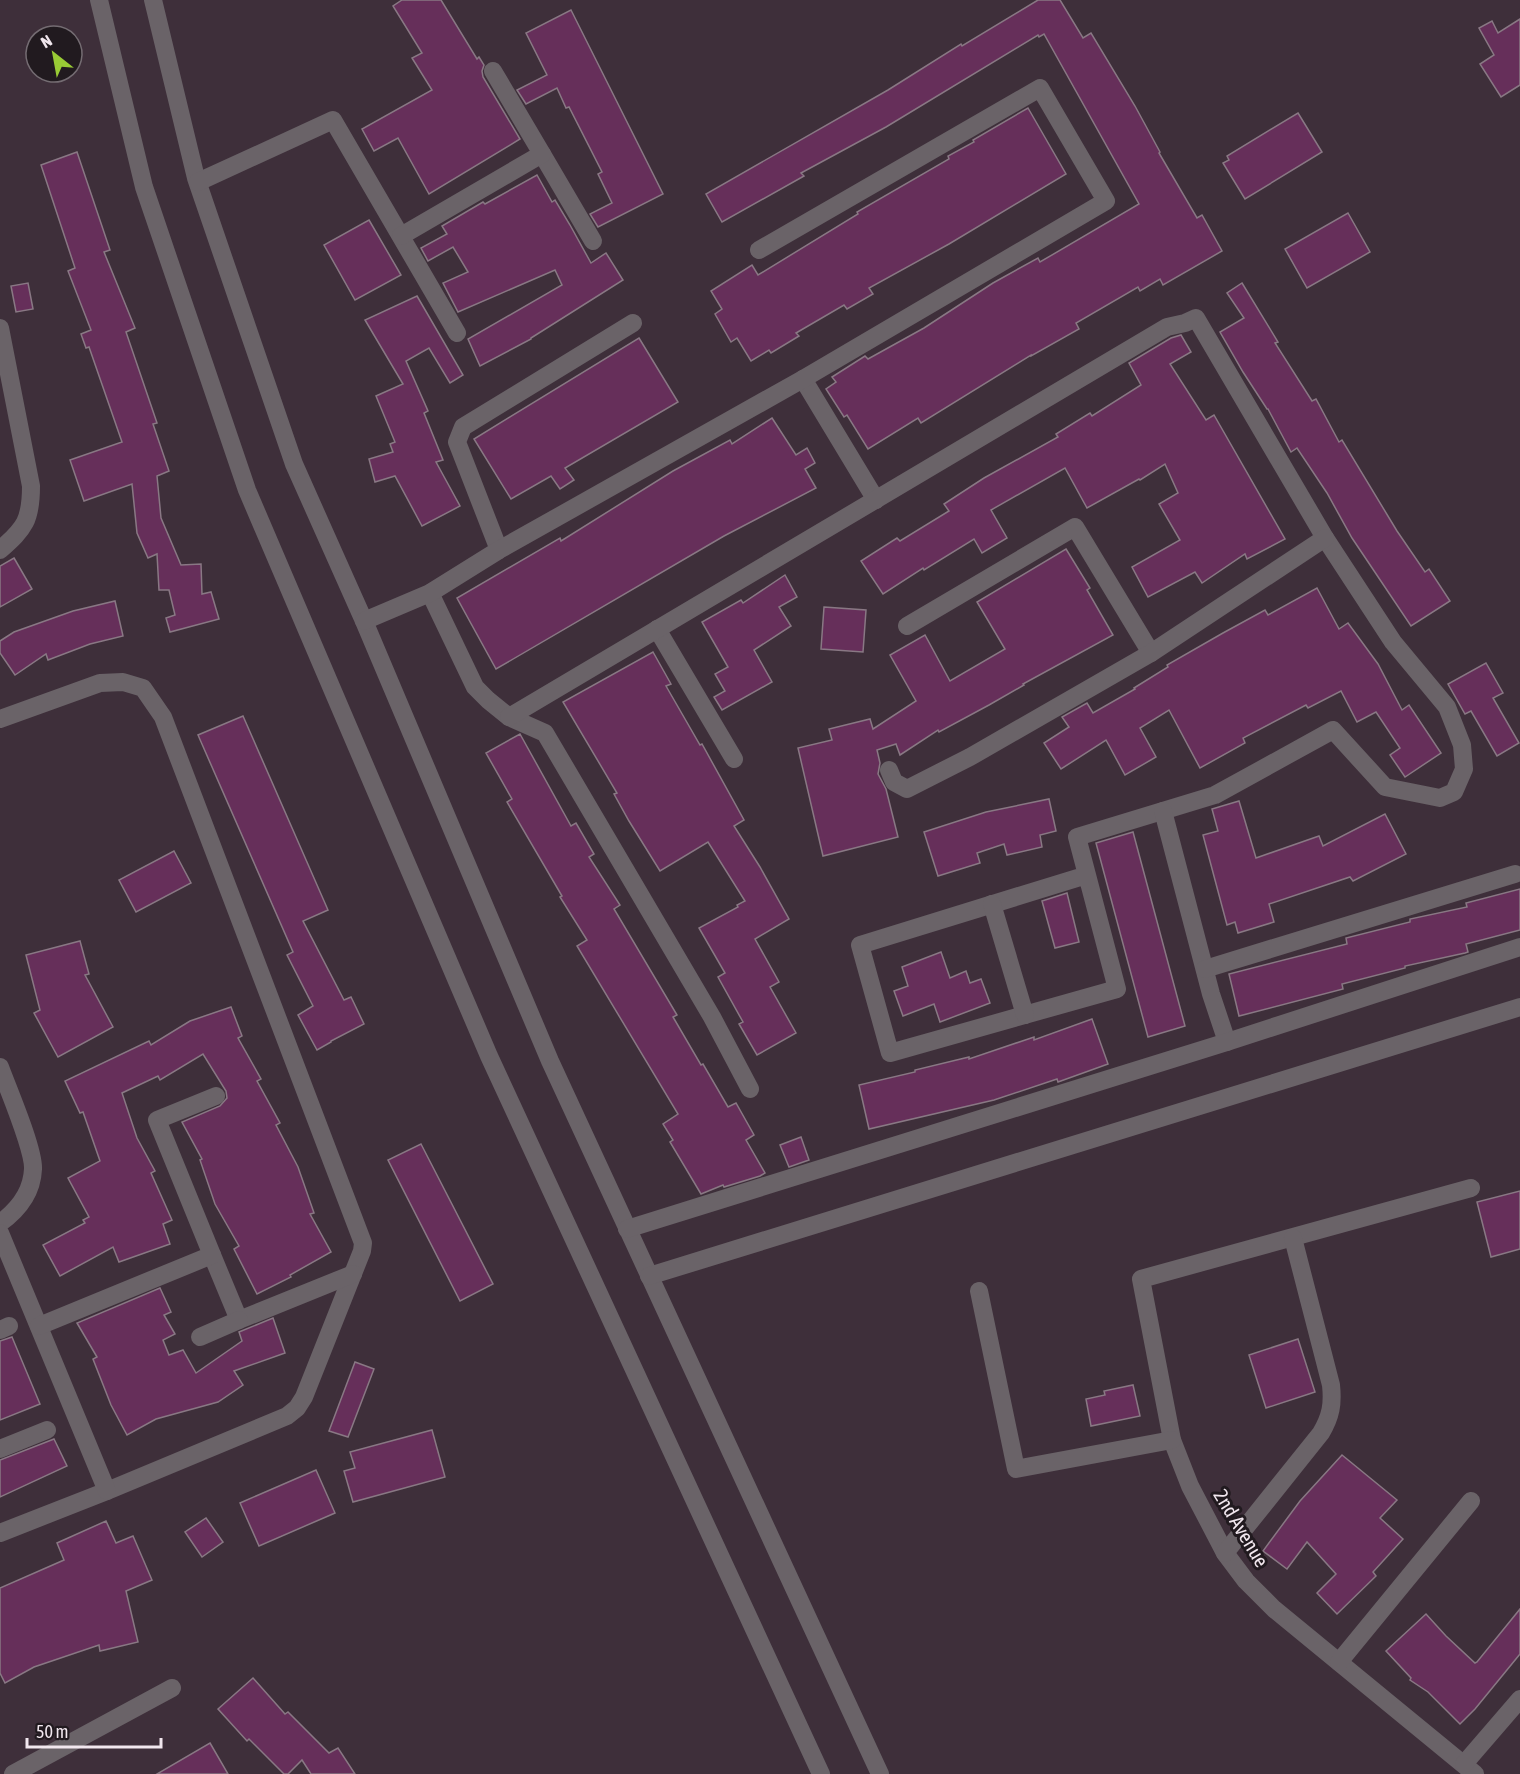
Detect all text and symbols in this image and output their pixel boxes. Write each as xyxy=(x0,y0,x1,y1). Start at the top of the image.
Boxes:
north arrow xyxy=(24,24,84,84)
text: N xyxy=(38,31,55,51)
street label: 2nd Avenue xyxy=(1209,1485,1274,1571)
scale bar xyxy=(27,1711,160,1749)
text: 50 m xyxy=(36,1721,68,1742)

